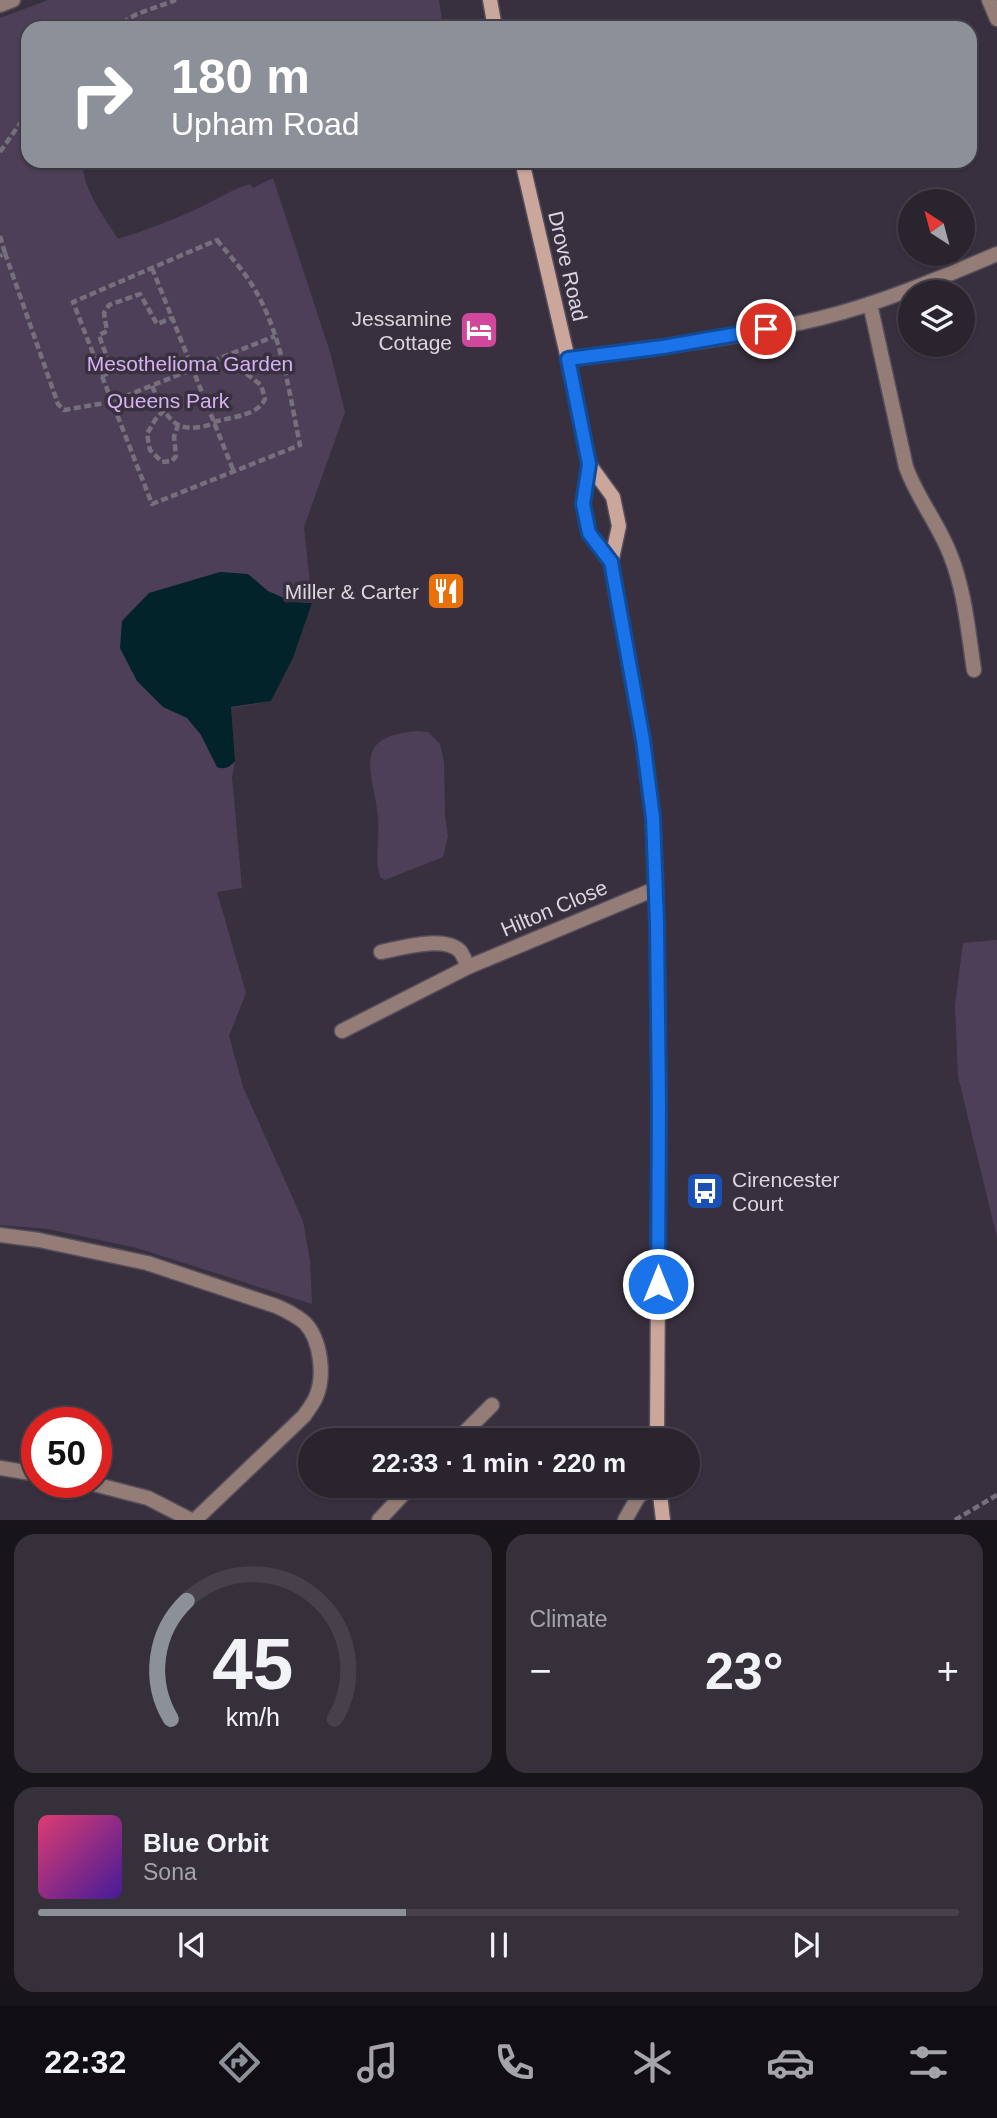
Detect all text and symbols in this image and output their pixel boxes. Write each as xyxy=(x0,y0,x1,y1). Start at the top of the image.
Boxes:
icon: right xyxy=(56,49,147,140)
text: 180 m xyxy=(171,49,310,103)
text: Upham Road xyxy=(171,106,360,142)
north arrow xyxy=(898,189,975,266)
map controls xyxy=(898,189,975,357)
street label: Drove Road xyxy=(544,209,592,323)
button: layers xyxy=(898,280,975,357)
pin xyxy=(736,299,796,359)
place label: Jessamine Cottage xyxy=(352,307,452,354)
hotel icon: Jessamine Cottage xyxy=(458,309,500,351)
icon: arrive xyxy=(747,310,785,348)
park label: Mesothelioma Garden xyxy=(87,352,293,375)
park label: Queens Park xyxy=(107,389,230,412)
restaurant icon: Miller & Carter xyxy=(425,570,467,612)
place label: Miller & Carter xyxy=(285,580,419,603)
street label: Hilton Close xyxy=(497,875,611,941)
place label: Cirencester Court xyxy=(732,1168,839,1215)
bus stop icon: Cirencester Court xyxy=(684,1170,726,1212)
position arrow xyxy=(621,1247,695,1321)
speed limit sign: 50 xyxy=(21,1407,112,1498)
text: 22:33 · 1 min · 220 m xyxy=(372,1448,626,1478)
text: Climate xyxy=(530,1606,607,1632)
text: 45 xyxy=(212,1624,293,1705)
text: 23° xyxy=(705,1642,784,1700)
text: − xyxy=(530,1650,552,1692)
text: + xyxy=(937,1650,959,1692)
text: km/h xyxy=(226,1703,280,1731)
text: Blue Orbit xyxy=(143,1828,269,1858)
text: Sona xyxy=(143,1859,197,1885)
icon: previous xyxy=(173,1926,211,1964)
icon: pause xyxy=(480,1926,518,1964)
icon: next xyxy=(787,1926,825,1964)
icon: directions xyxy=(215,2038,264,2087)
icon: music xyxy=(353,2038,402,2087)
icon: phone xyxy=(490,2038,539,2087)
icon: climate xyxy=(628,2038,677,2087)
icon: car xyxy=(766,2038,815,2087)
icon: filters xyxy=(904,2038,953,2087)
text: 22:32 xyxy=(44,2044,126,2080)

